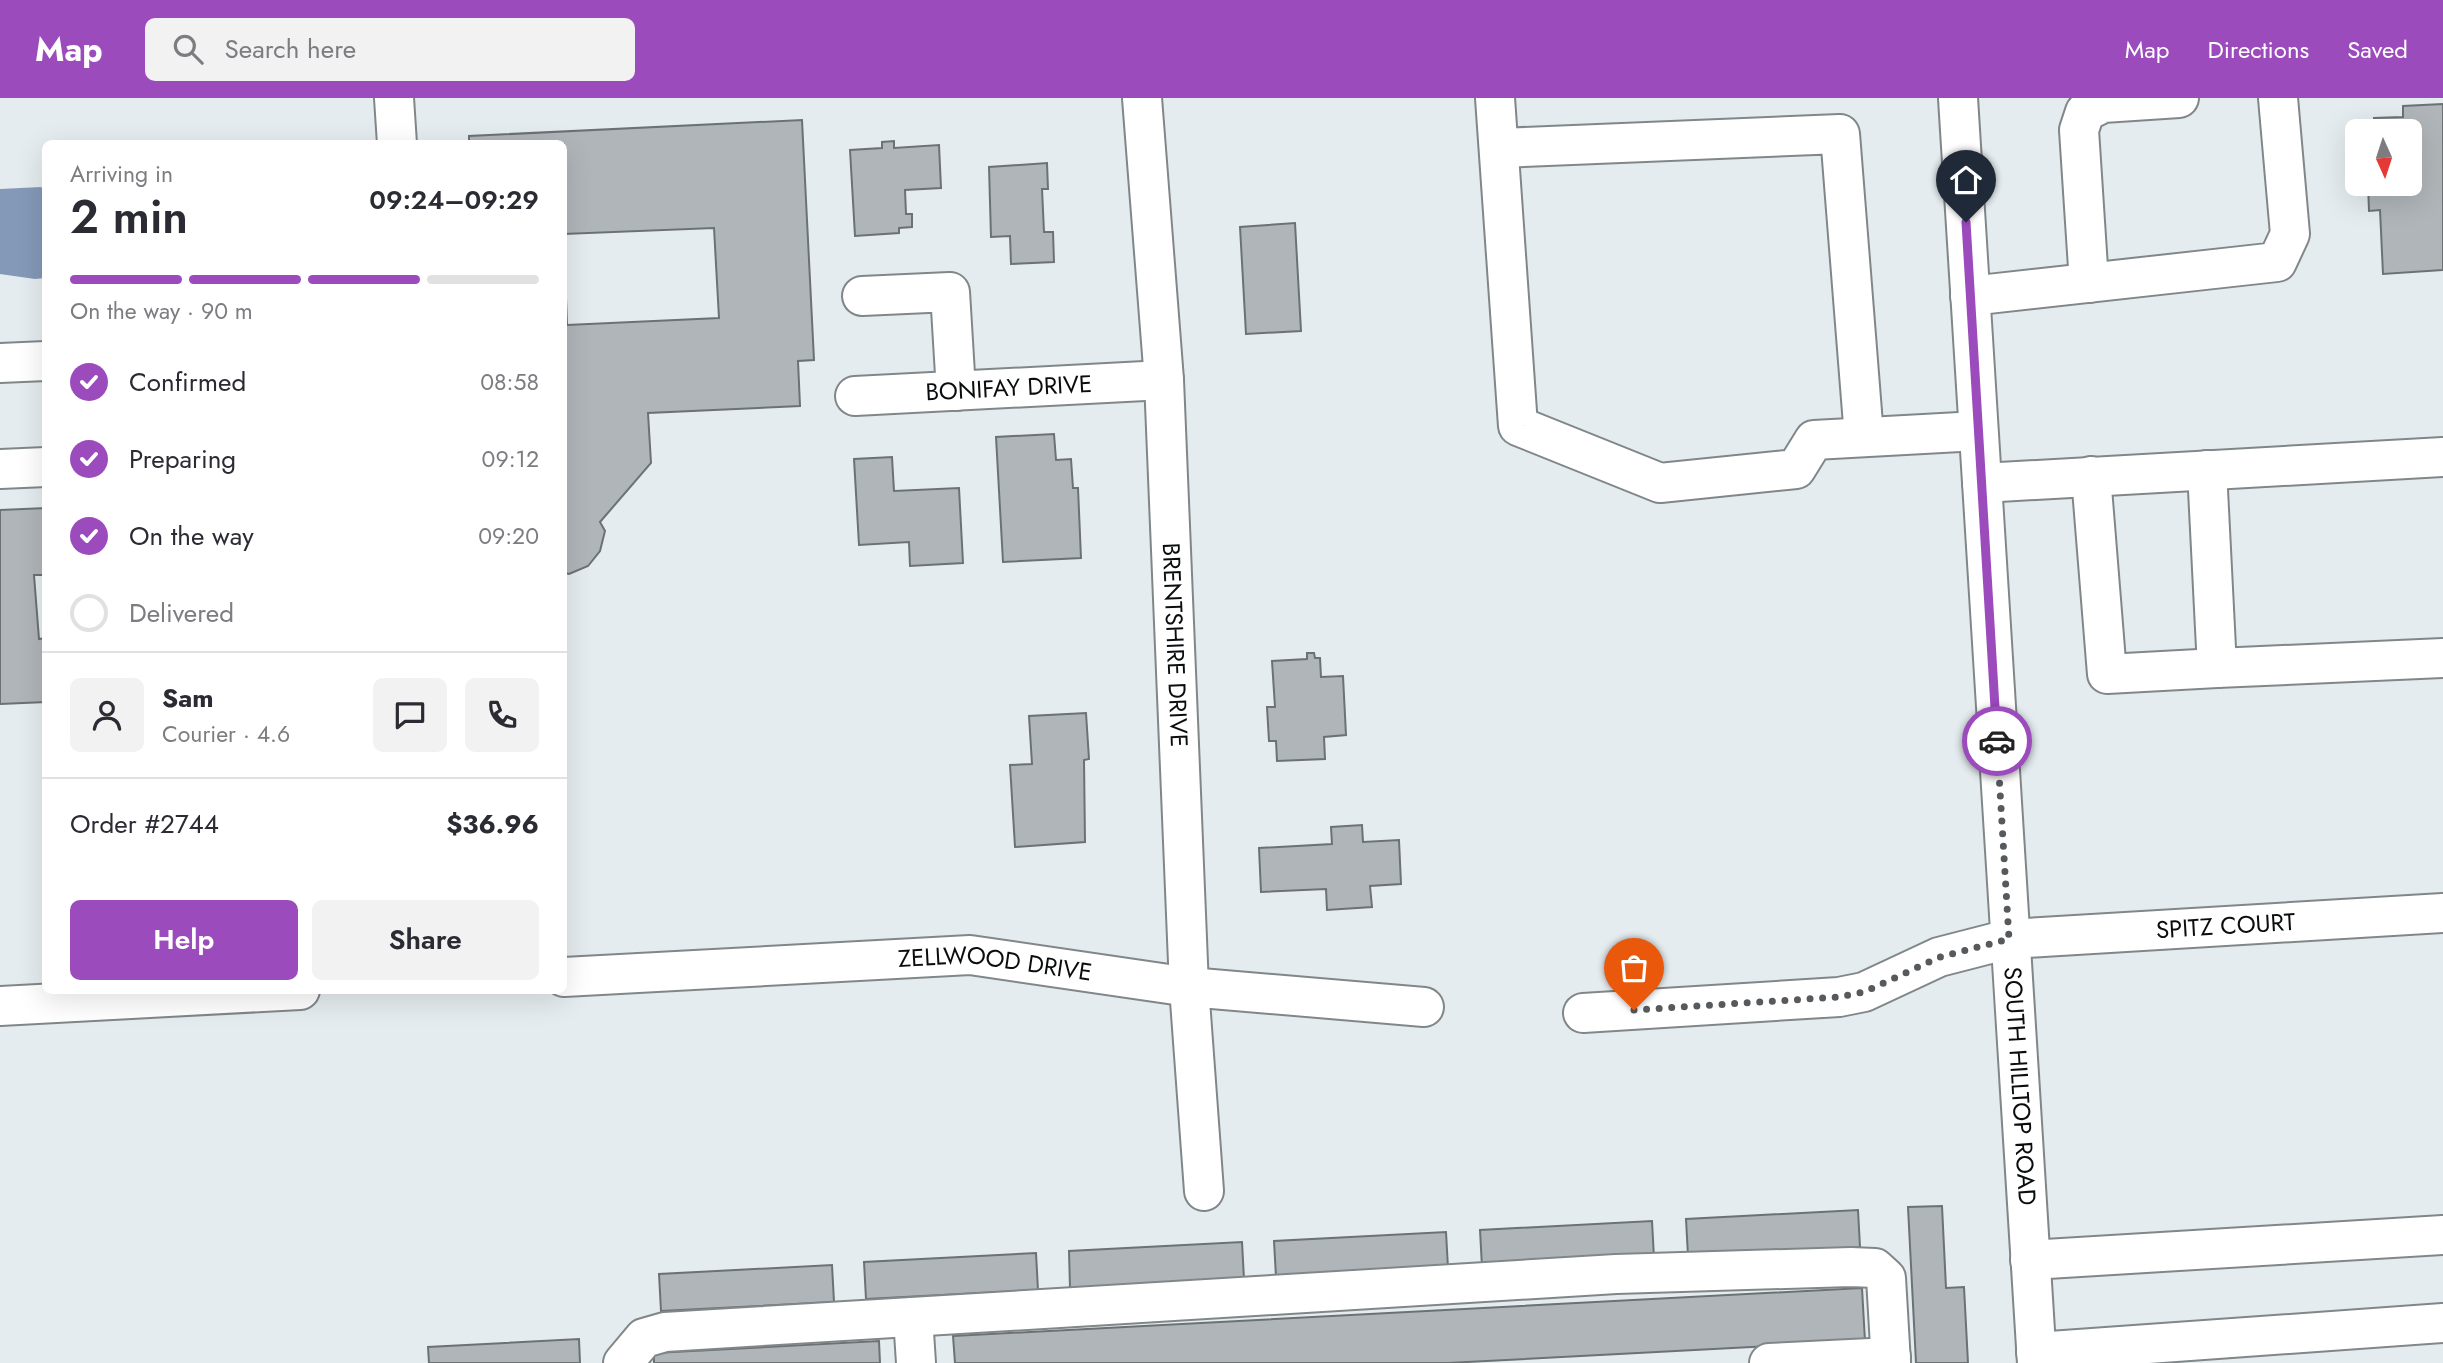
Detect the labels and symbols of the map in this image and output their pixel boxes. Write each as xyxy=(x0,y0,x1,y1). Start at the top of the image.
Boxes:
north arrow xyxy=(2345,119,2422,196)
pin xyxy=(1936,150,1996,222)
street label: BONIFAY DRIVE xyxy=(925,366,1093,409)
street label: BRENTSHIRE DRIVE xyxy=(1154,542,1197,748)
courier xyxy=(1962,706,2032,776)
street label: SPITZ COURT xyxy=(2155,904,2296,947)
street label: ZELLWOOD DRIVE xyxy=(897,937,1094,990)
pin xyxy=(1604,938,1664,1010)
street label: SOUTH HILLTOP ROAD xyxy=(1995,966,2045,1206)

